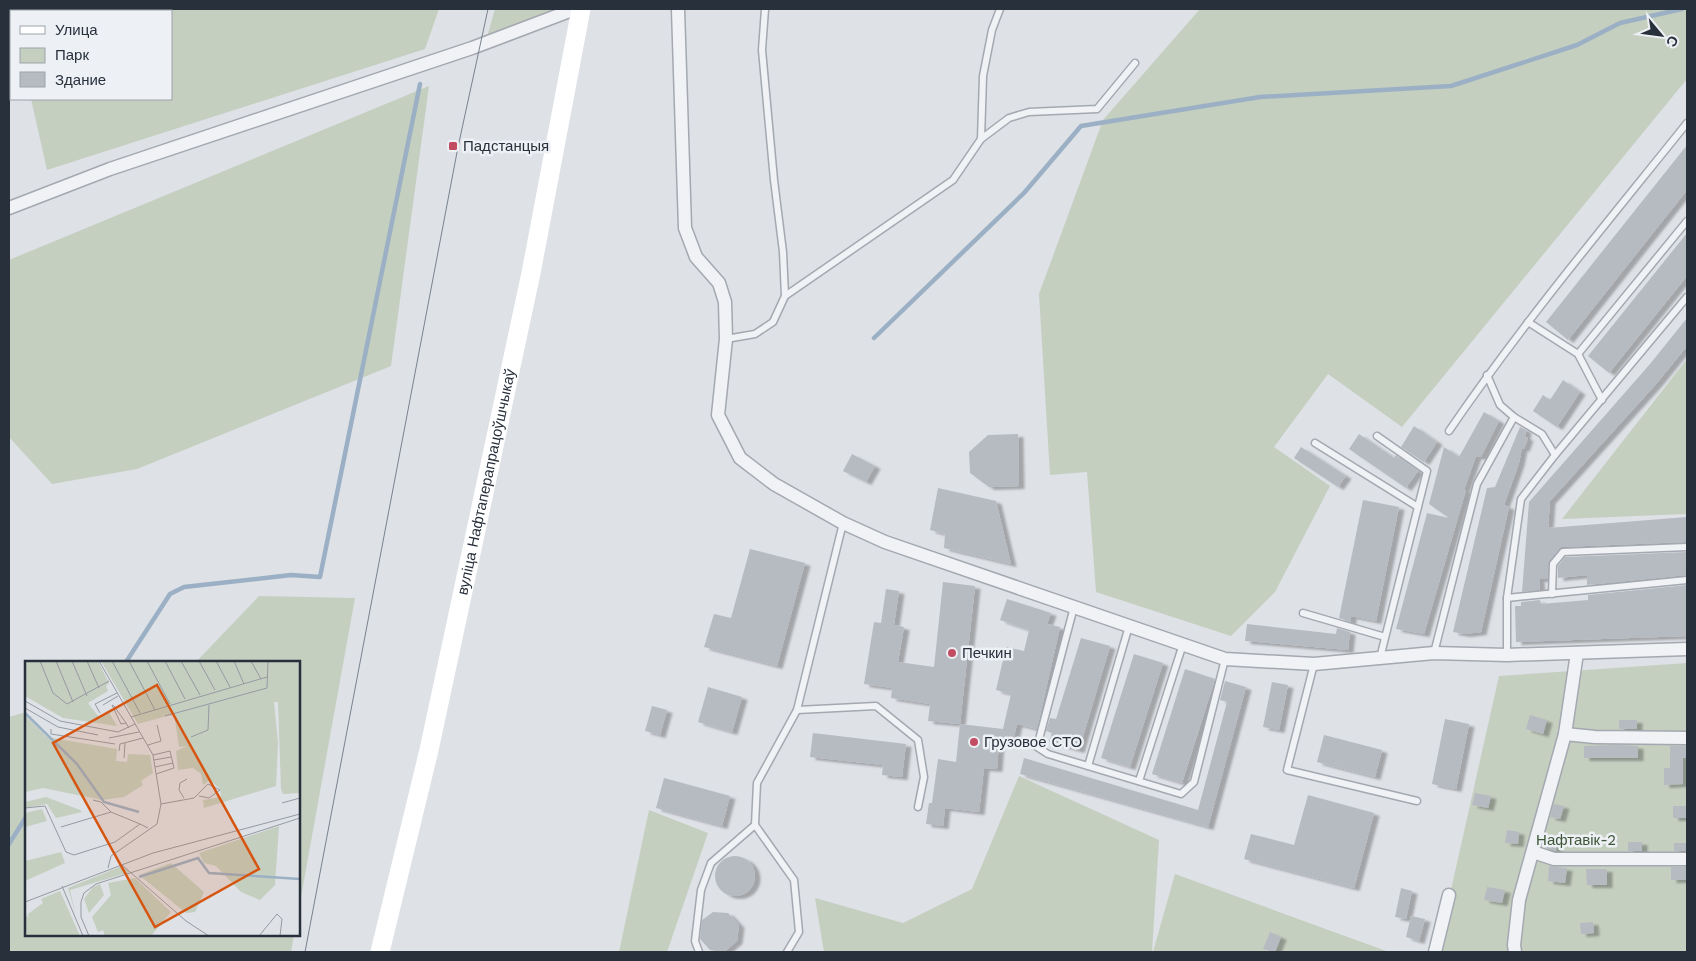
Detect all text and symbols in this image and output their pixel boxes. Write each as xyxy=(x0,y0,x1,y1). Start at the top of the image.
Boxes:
legend xyxy=(10,10,172,100)
north arrow xyxy=(1636,10,1686,60)
text: Улица xyxy=(55,21,98,39)
text: С xyxy=(1663,33,1682,50)
text: Парк xyxy=(55,46,89,64)
text: Здание xyxy=(55,71,106,89)
place label: Падстанцыя xyxy=(463,137,549,155)
marker: Падстанцыя xyxy=(447,140,459,152)
street label: вуліца Нафтаперапрацоўшчыкаў xyxy=(453,367,519,597)
place label: Печкин xyxy=(962,644,1012,662)
marker: Печкин xyxy=(946,647,958,659)
inset map xyxy=(25,661,300,936)
place label: Грузовое СТО xyxy=(984,733,1082,751)
marker: Грузовое СТО xyxy=(968,736,980,748)
park label: Нафтавік-2 xyxy=(1536,831,1616,849)

